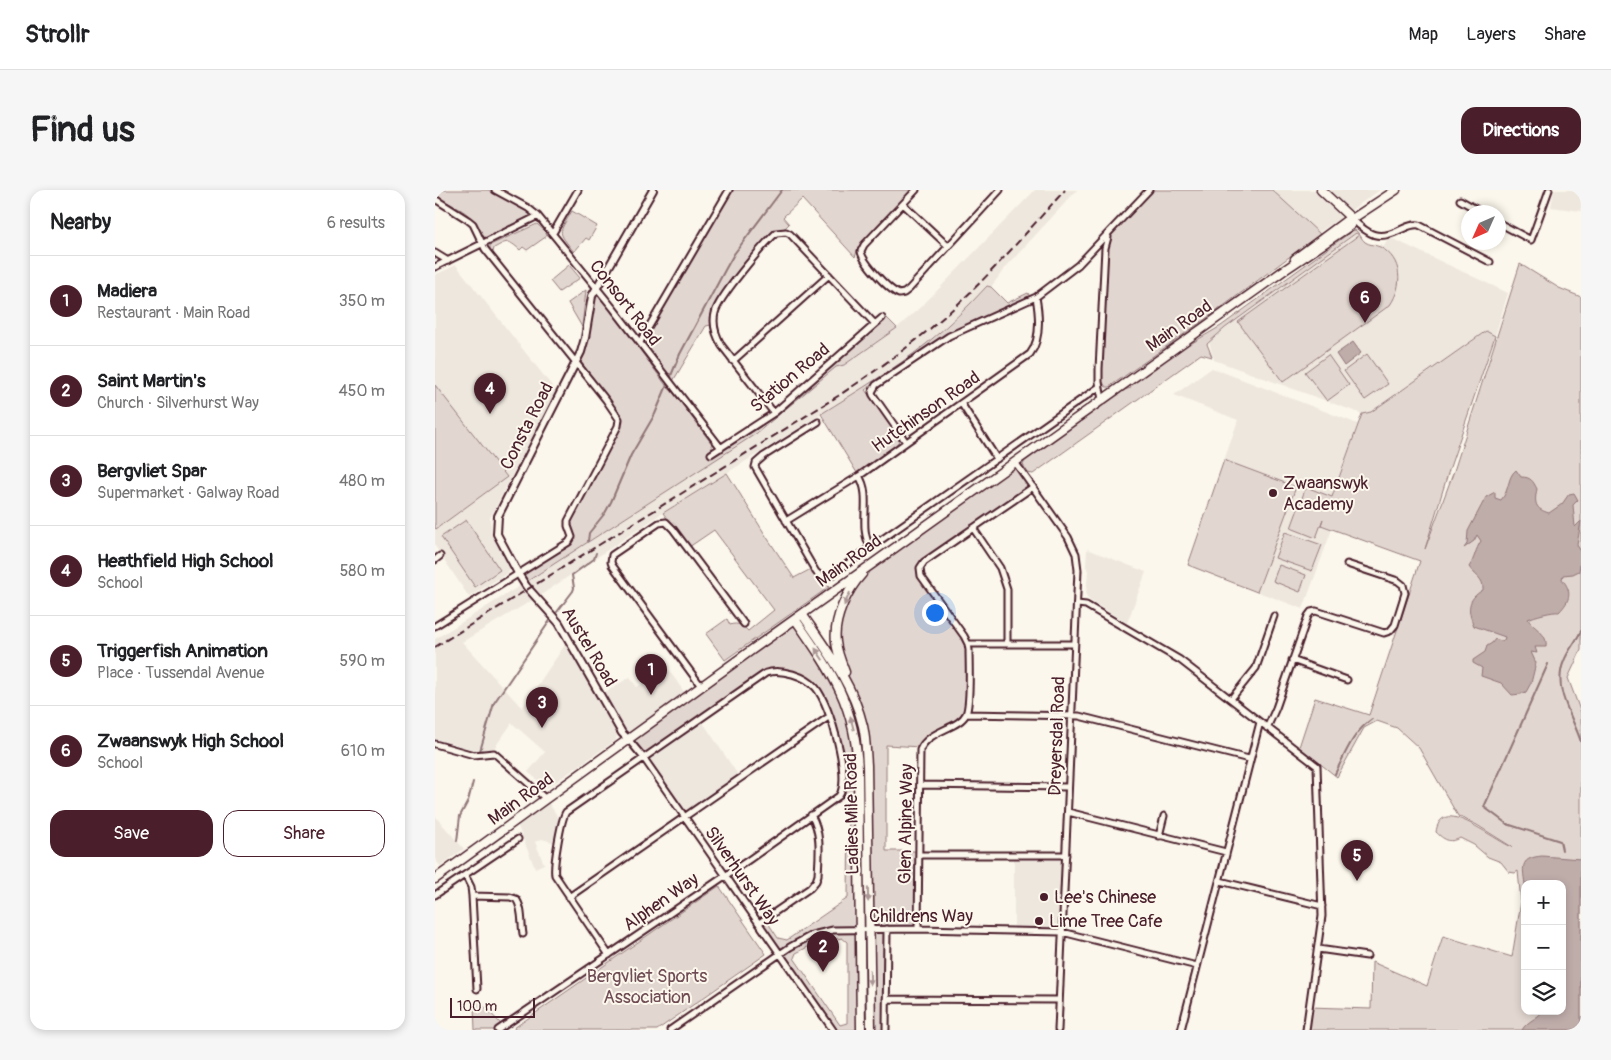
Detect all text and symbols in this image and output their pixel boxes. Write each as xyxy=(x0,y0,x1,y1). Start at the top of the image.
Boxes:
text: Strollr xyxy=(25,20,90,49)
text: Map xyxy=(1409,23,1438,46)
text: Layers xyxy=(1466,23,1516,46)
text: Share xyxy=(1544,23,1586,46)
button: Directions xyxy=(1461,107,1581,154)
text: Find us xyxy=(30,108,135,152)
north arrow xyxy=(1461,205,1506,250)
text: Nearby xyxy=(50,209,111,236)
text: 6 results xyxy=(327,213,385,233)
street label: Consort Road xyxy=(584,255,666,351)
text: Madiera xyxy=(97,279,157,303)
pin: 6 xyxy=(1349,282,1381,323)
text: 1 xyxy=(63,291,69,311)
text: 350 m xyxy=(339,291,385,311)
street label: Main Road xyxy=(1141,295,1217,357)
text: Restaurant · Main Road xyxy=(97,303,250,323)
street label: Station Road xyxy=(745,338,835,418)
street label: Hutchinson Road xyxy=(867,366,985,458)
text: Saint Martin's xyxy=(97,369,206,393)
pin: 4 xyxy=(474,373,506,414)
street label: Consta Road xyxy=(495,378,559,474)
text: 2 xyxy=(62,381,70,401)
text: 450 m xyxy=(338,381,385,401)
text: Church · Silverhurst Way xyxy=(97,393,259,413)
text: Bergvliet Spar xyxy=(97,459,207,483)
text: 3 xyxy=(62,471,70,491)
text: 480 m xyxy=(339,471,385,491)
place label: Zwaanswyk Academy xyxy=(1283,472,1369,516)
text: Supermarket · Galway Road xyxy=(97,483,280,503)
marker: Zwaanswyk Academy xyxy=(1267,487,1279,499)
street label: Main Road xyxy=(812,529,886,593)
text: Heathfield High School xyxy=(97,549,274,573)
text: 4 xyxy=(61,561,71,581)
text: 580 m xyxy=(340,561,385,581)
text: School xyxy=(97,573,143,593)
one-way arrow xyxy=(842,592,850,606)
your location xyxy=(922,600,948,626)
street label: Austel Road xyxy=(556,603,622,691)
text: Triggerfish Animation xyxy=(97,639,268,663)
one-way arrow xyxy=(814,647,824,661)
text: 5 xyxy=(62,651,70,671)
text: 590 m xyxy=(339,651,385,671)
pin: 1 xyxy=(635,654,667,695)
text: Place · Tussendal Avenue xyxy=(97,663,264,683)
street label: Dreyersdal Road xyxy=(1043,676,1071,796)
pin: 3 xyxy=(526,687,558,728)
one-way arrow xyxy=(848,716,856,731)
text: Zwaanswyk High School xyxy=(97,729,284,753)
text: 6 xyxy=(61,741,71,761)
text: 610 m xyxy=(341,741,385,761)
text: School xyxy=(97,753,143,773)
street label: Ladies Mile Road xyxy=(839,753,865,875)
street label: Glen Alpine Way xyxy=(893,763,919,884)
street label: Main Road xyxy=(484,767,558,831)
button: Save xyxy=(50,810,213,857)
button: Share xyxy=(223,810,385,857)
street label: Silverhurst Way xyxy=(699,822,785,930)
pin: 5 xyxy=(1341,840,1373,881)
street label: Alphen Way xyxy=(619,867,703,936)
map controls xyxy=(1521,880,1566,1015)
button: + xyxy=(1521,880,1566,925)
place label: Lee's Chinese xyxy=(1054,886,1156,909)
one-way arrow xyxy=(864,887,872,903)
marker: Lee's Chinese xyxy=(1038,891,1050,903)
street label: Childrens Way xyxy=(869,905,973,928)
place label: Lime Tree Cafe xyxy=(1049,910,1163,933)
marker: Lime Tree Cafe xyxy=(1033,915,1045,927)
button: − xyxy=(1521,925,1566,970)
pin: 2 xyxy=(807,931,839,972)
park label: Bergvliet Sports Association xyxy=(587,965,707,1009)
one-way arrow xyxy=(866,970,874,986)
button: layers xyxy=(1521,970,1566,1015)
scale bar xyxy=(450,995,535,1018)
text: 100 m xyxy=(457,998,497,1015)

